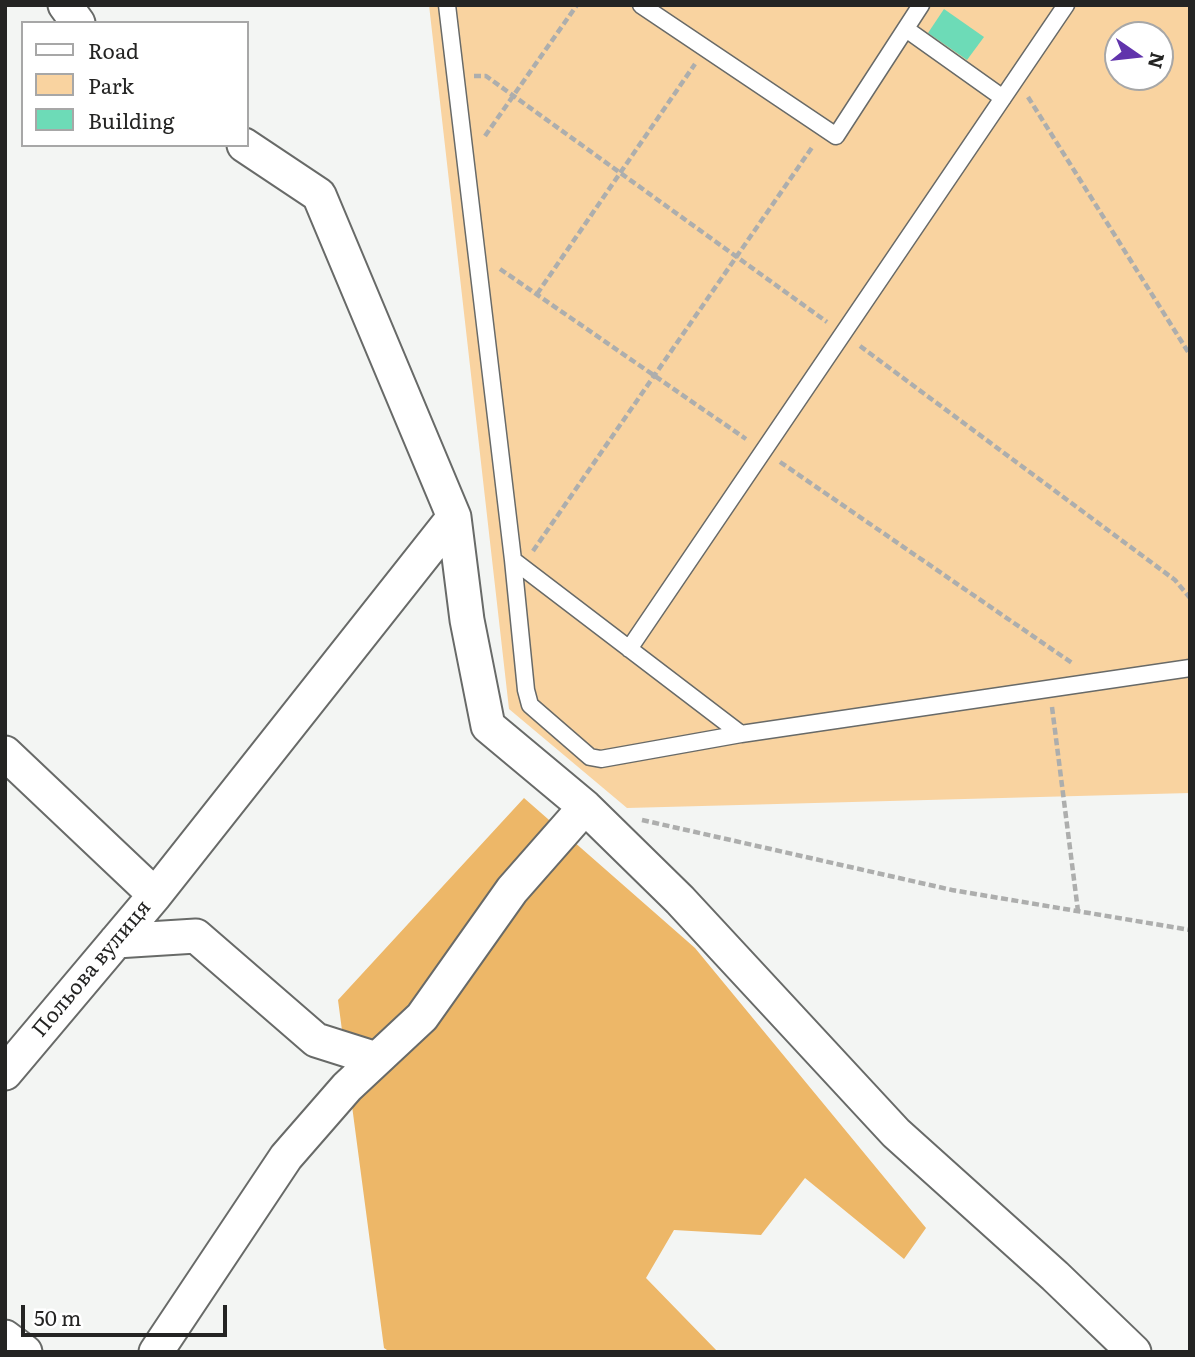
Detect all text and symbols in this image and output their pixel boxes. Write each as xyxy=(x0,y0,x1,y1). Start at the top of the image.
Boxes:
legend xyxy=(21,21,248,147)
north arrow xyxy=(1104,21,1174,91)
text: Road xyxy=(88,34,139,65)
text: N xyxy=(1142,49,1173,72)
text: Park xyxy=(88,69,134,100)
text: Building xyxy=(88,104,174,135)
street label: Польова вулиця xyxy=(27,895,157,1043)
scale bar xyxy=(24,1290,231,1334)
text: 50 m xyxy=(34,1301,81,1332)

